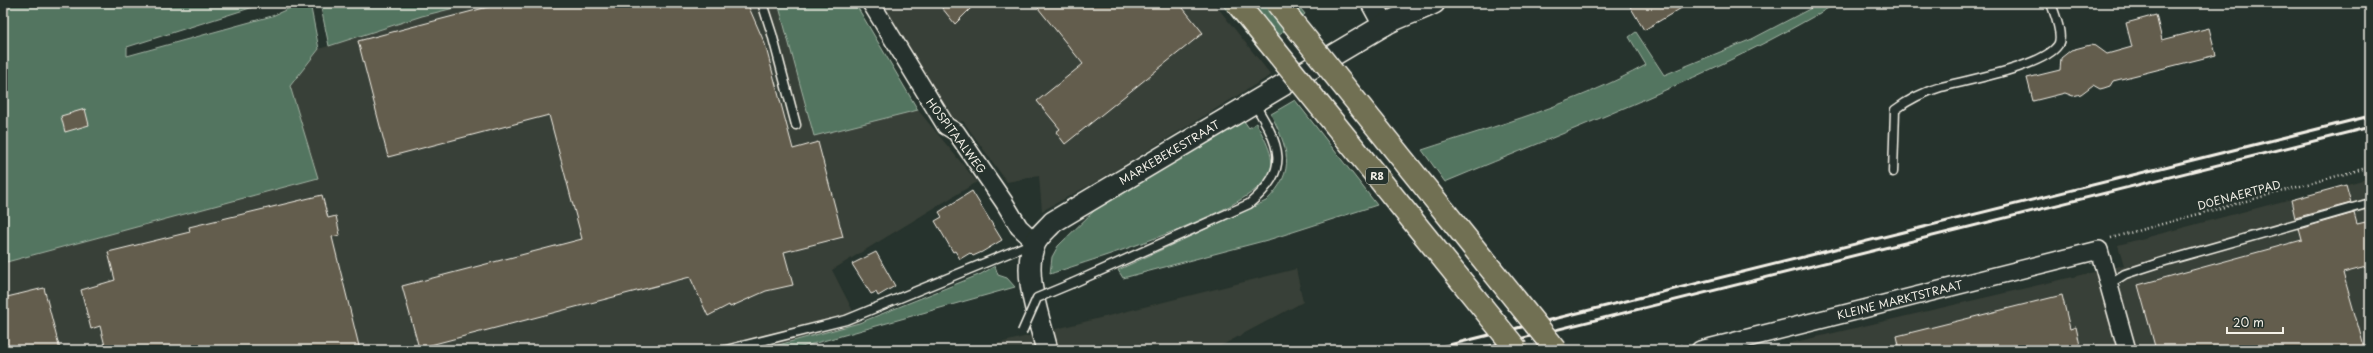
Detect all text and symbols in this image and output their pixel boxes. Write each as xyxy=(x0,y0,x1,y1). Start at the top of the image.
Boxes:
street label: HOSPITAALWEG xyxy=(922,94,990,177)
street label: MARKEBEKESTRAAT xyxy=(1116,115,1223,189)
road number: R8 xyxy=(1366,168,1388,184)
street label: DOENAERTPAD xyxy=(2195,175,2282,214)
street label: KLEINE MARKTSTRAAT xyxy=(1835,275,1965,323)
scale bar xyxy=(2227,309,2283,335)
text: 20 m xyxy=(2233,313,2264,331)

